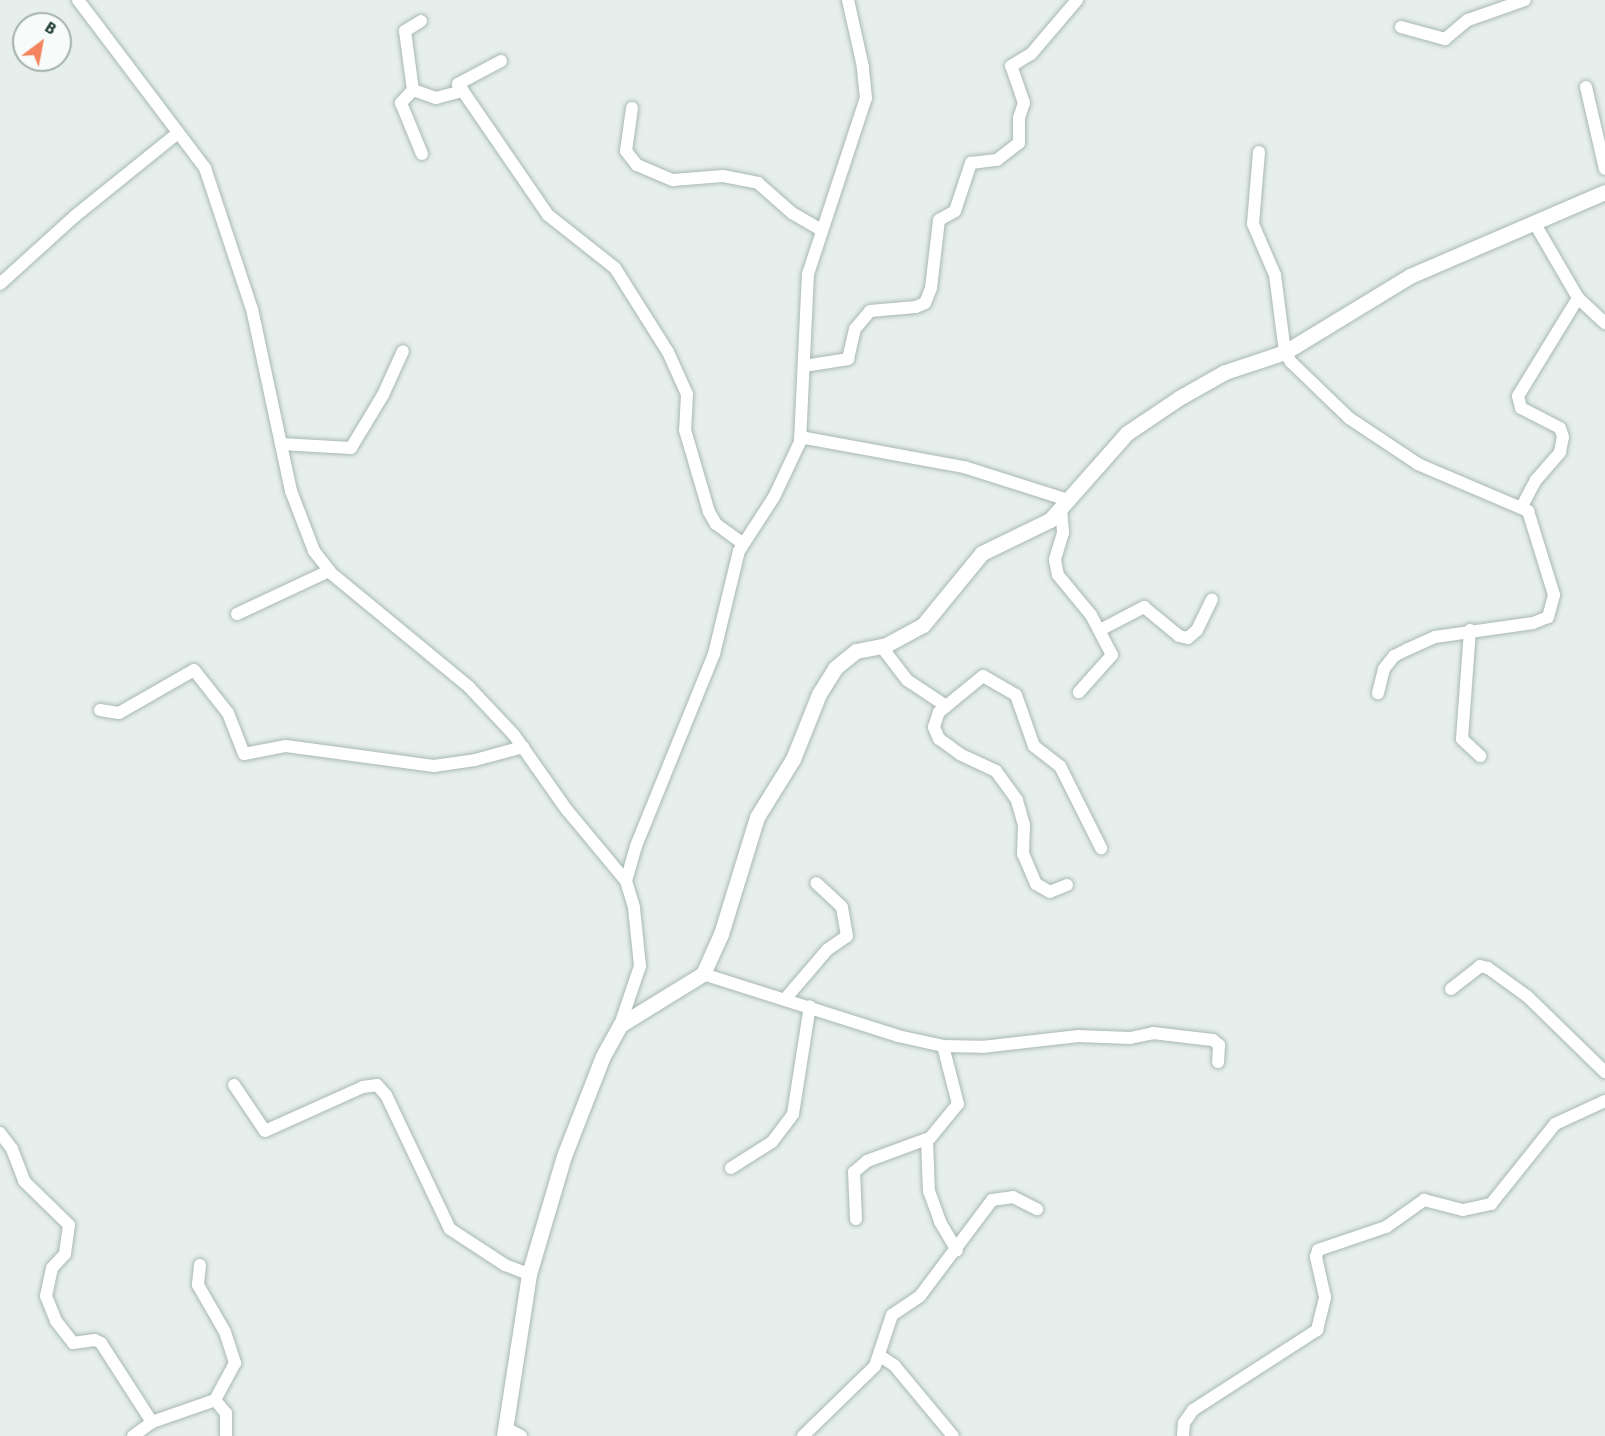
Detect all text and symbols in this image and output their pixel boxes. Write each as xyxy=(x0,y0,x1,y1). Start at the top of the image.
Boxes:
north arrow xyxy=(12,12,72,72)
text: B xyxy=(41,17,60,40)

